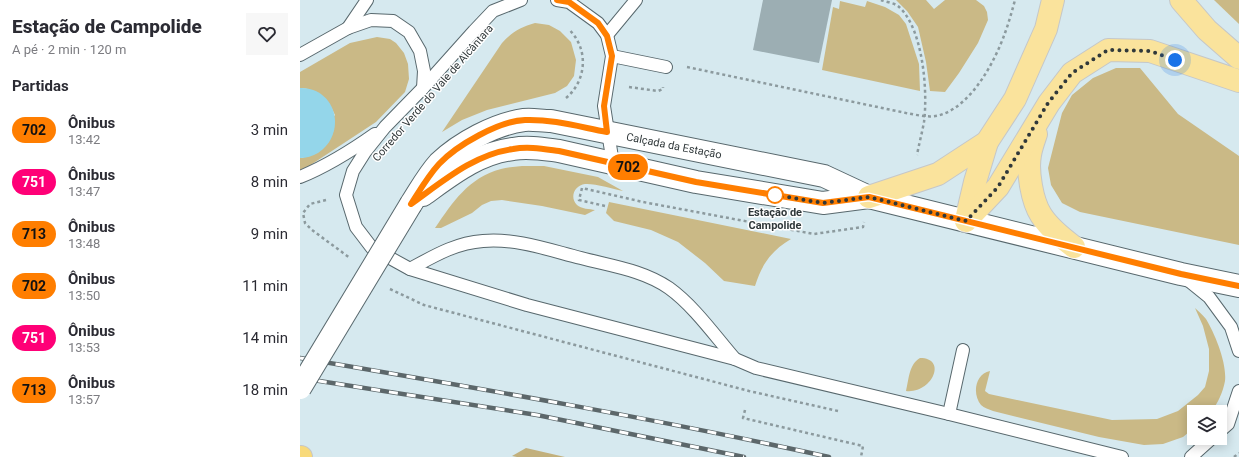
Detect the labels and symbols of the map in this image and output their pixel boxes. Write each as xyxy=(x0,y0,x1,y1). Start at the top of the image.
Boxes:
street label: Corredor Verde do Vale de Alcântara xyxy=(370,22,496,164)
your location xyxy=(1165,50,1185,70)
street label: Calçada da Estação xyxy=(625,130,723,162)
line badge: 702 xyxy=(605,154,651,180)
marker: Estação de Campolide xyxy=(766,186,784,204)
place label: Estação de Campolide xyxy=(748,206,802,232)

